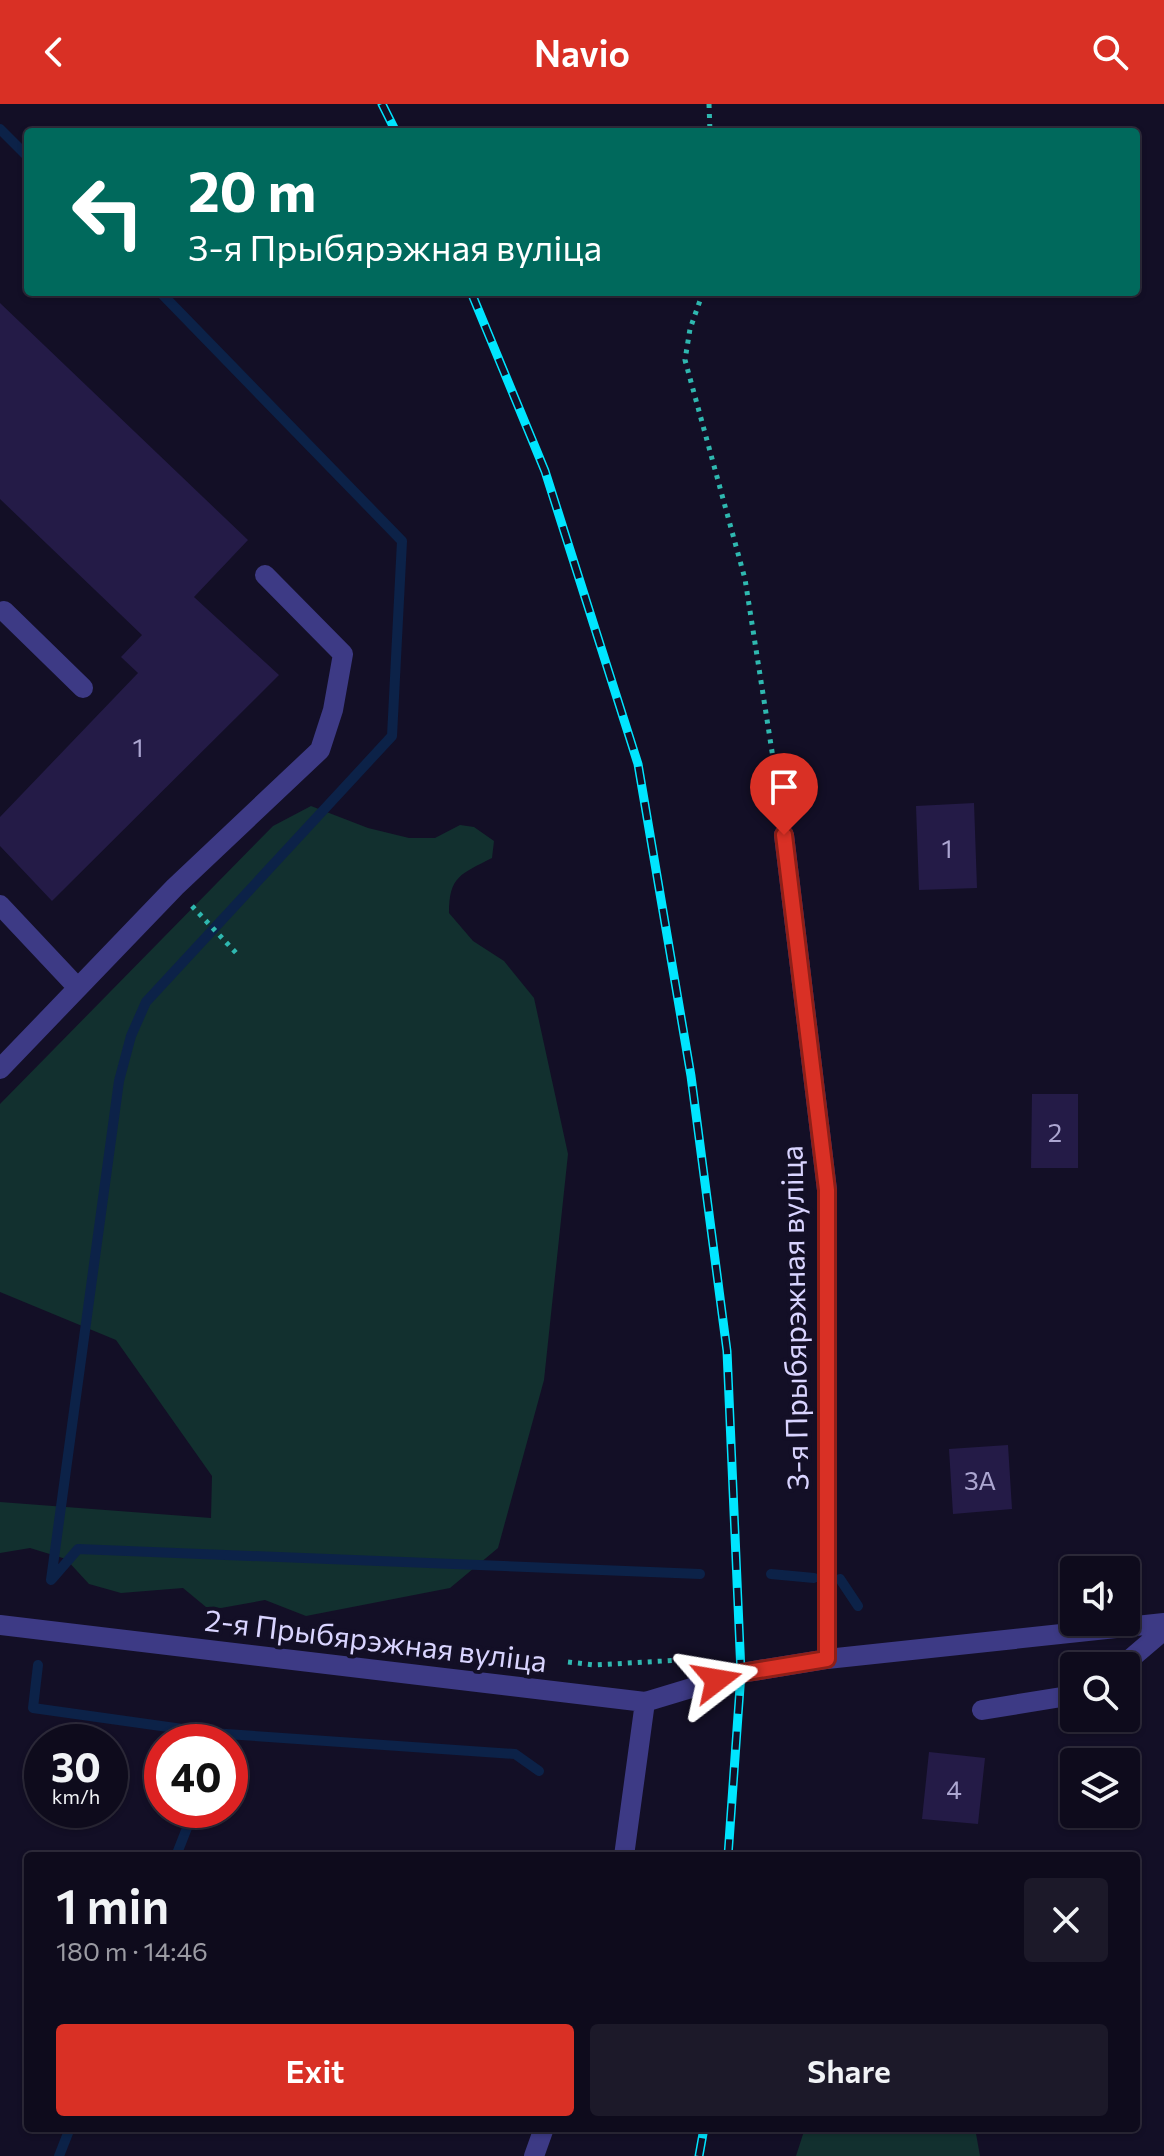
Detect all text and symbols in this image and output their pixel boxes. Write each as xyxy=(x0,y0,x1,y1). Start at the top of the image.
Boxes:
icon: back xyxy=(32,30,76,74)
text: Navio xyxy=(534,30,630,74)
icon: search xyxy=(1088,30,1132,74)
text: 20 m xyxy=(188,155,316,224)
icon: left xyxy=(56,160,160,264)
text: 3-я Прыбярэжная вуліца xyxy=(188,224,602,268)
house number: 1 xyxy=(132,731,144,762)
pin xyxy=(750,753,818,835)
icon: arrive xyxy=(762,765,806,809)
house number: 1 xyxy=(941,832,953,863)
house number: 2 xyxy=(1048,1116,1062,1147)
street label: 3-я Прыбярэжная вуліца xyxy=(771,1145,815,1491)
house number: 3А xyxy=(964,1464,996,1495)
map controls xyxy=(1060,1556,1140,1828)
button: sound xyxy=(1060,1556,1140,1636)
street label: 2-я Прыбярэжная вуліца xyxy=(203,1600,549,1678)
position arrow xyxy=(675,1638,759,1722)
button: search xyxy=(1060,1652,1140,1732)
speed limit sign: 40 xyxy=(144,1724,248,1828)
text: 30 xyxy=(51,1741,101,1790)
button: layers xyxy=(1060,1748,1140,1828)
house number: 4 xyxy=(946,1773,962,1804)
text: km/h xyxy=(52,1784,100,1808)
text: 1 min xyxy=(56,1875,169,1934)
button: close xyxy=(1024,1878,1108,1962)
text: 180 m · 14:46 xyxy=(56,1935,208,1966)
button: Exit xyxy=(56,2024,574,2116)
button: Share xyxy=(590,2024,1108,2116)

